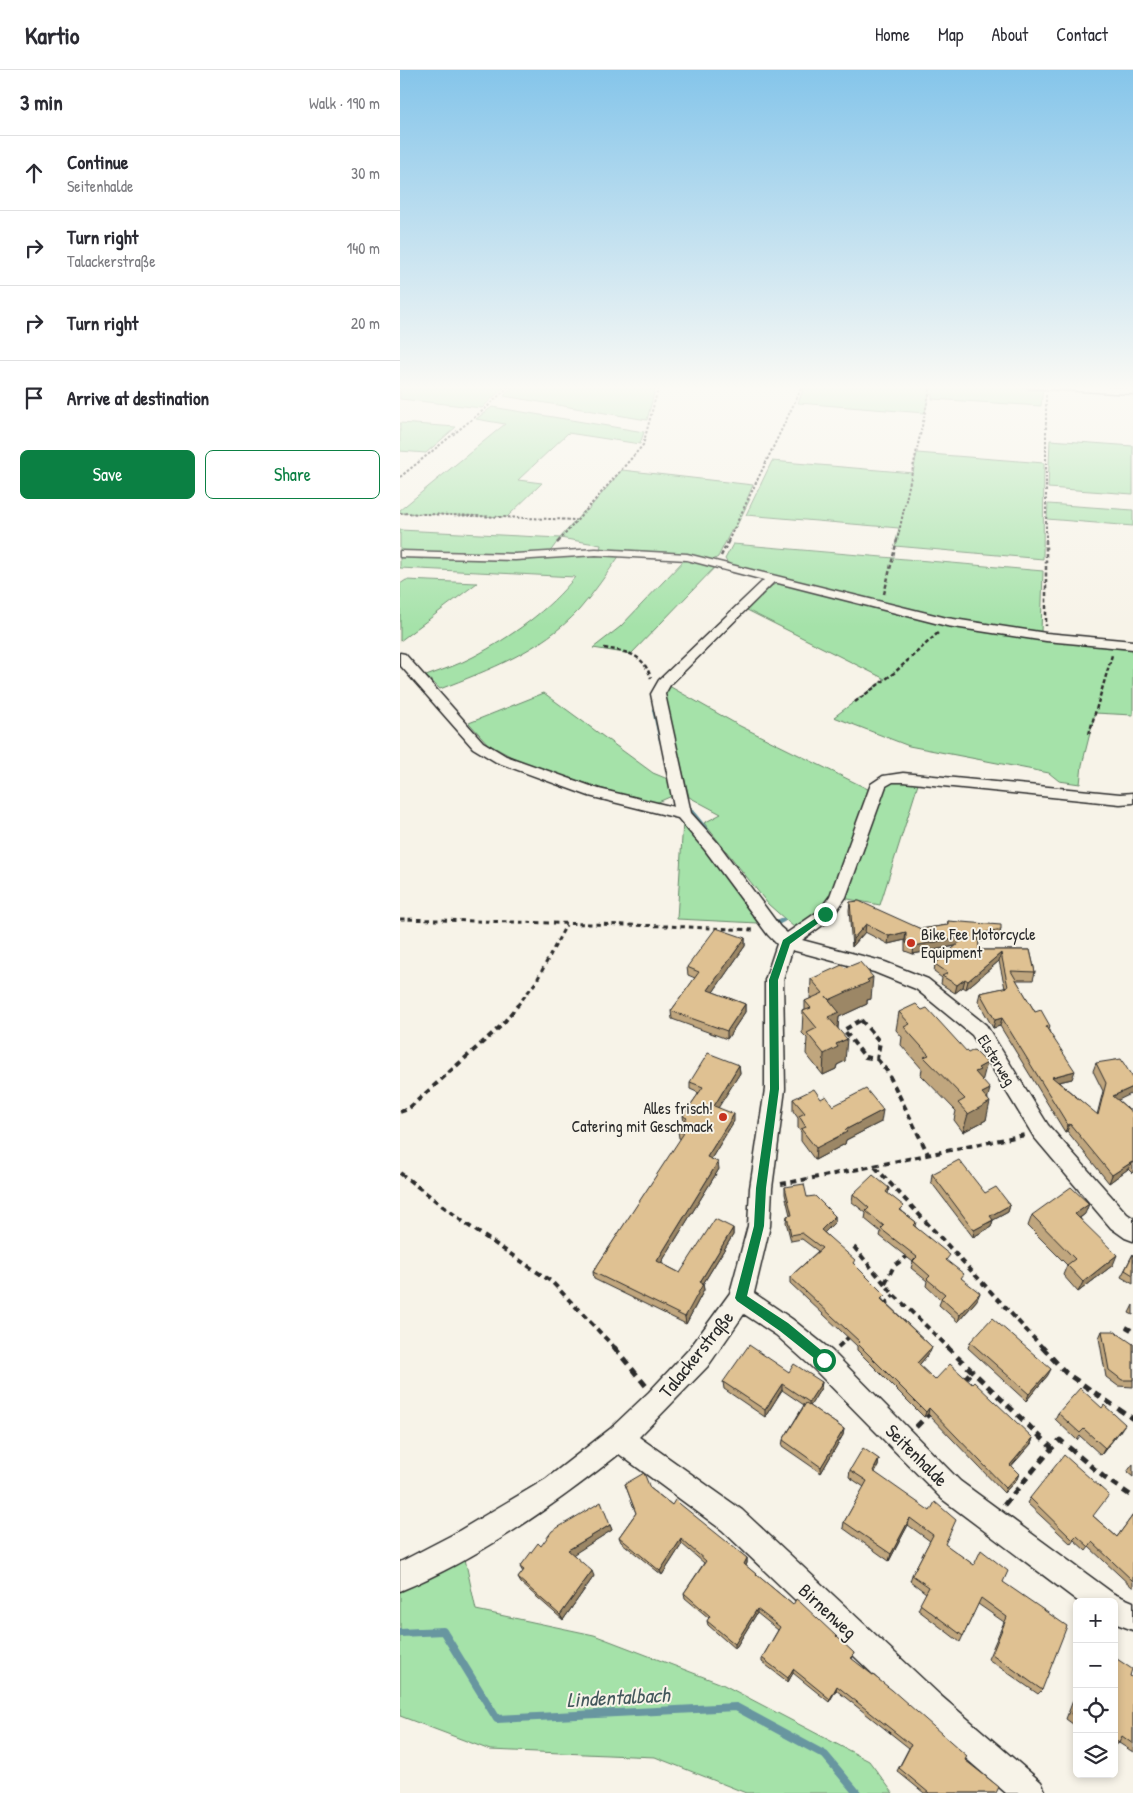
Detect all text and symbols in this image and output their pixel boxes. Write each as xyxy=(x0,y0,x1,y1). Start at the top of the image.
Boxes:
text: Kartio xyxy=(25,19,80,51)
text: Home xyxy=(875,22,910,47)
text: Map xyxy=(938,22,963,47)
text: About xyxy=(991,22,1028,47)
text: Contact xyxy=(1056,22,1108,47)
text: 3 min xyxy=(20,88,63,117)
text: Walk · 190 m xyxy=(309,92,380,114)
text: Continue xyxy=(67,149,128,175)
icon: ahead xyxy=(20,159,48,187)
text: 30 m xyxy=(351,162,380,184)
text: Seitenhalde xyxy=(67,175,133,197)
text: Turn right xyxy=(67,224,138,250)
icon: right xyxy=(20,234,48,262)
text: 140 m xyxy=(346,237,380,259)
text: Talackerstraße xyxy=(67,250,156,272)
icon: right xyxy=(20,309,48,337)
text: Turn right xyxy=(67,310,138,336)
text: 20 m xyxy=(351,312,380,334)
icon: arrive xyxy=(20,384,48,412)
text: Arrive at destination xyxy=(67,385,209,411)
button: Save xyxy=(20,450,195,499)
button: Share xyxy=(205,450,380,499)
route end xyxy=(814,903,837,926)
place label: Bike Fee Motorcycle Equipment xyxy=(921,923,1036,963)
marker: Bike Fee Motorcycle Equipment xyxy=(905,937,917,949)
street label: Elsterweg xyxy=(973,1030,1021,1090)
place label: Alles frisch! Catering mit Geschmack xyxy=(572,1097,713,1137)
marker: Alles frisch! Catering mit Geschmack xyxy=(717,1111,729,1123)
street label: Talackerstraße xyxy=(653,1305,739,1403)
route start xyxy=(813,1349,836,1372)
street label: Seitenhalde xyxy=(880,1418,954,1492)
street label: Birnenweg xyxy=(793,1577,863,1645)
map controls xyxy=(1073,1598,1118,1778)
button: + xyxy=(1073,1598,1118,1643)
button: − xyxy=(1073,1643,1118,1688)
water label: Lindentalbach xyxy=(566,1680,671,1714)
button: locate xyxy=(1073,1688,1118,1733)
button: layers xyxy=(1073,1733,1118,1778)

